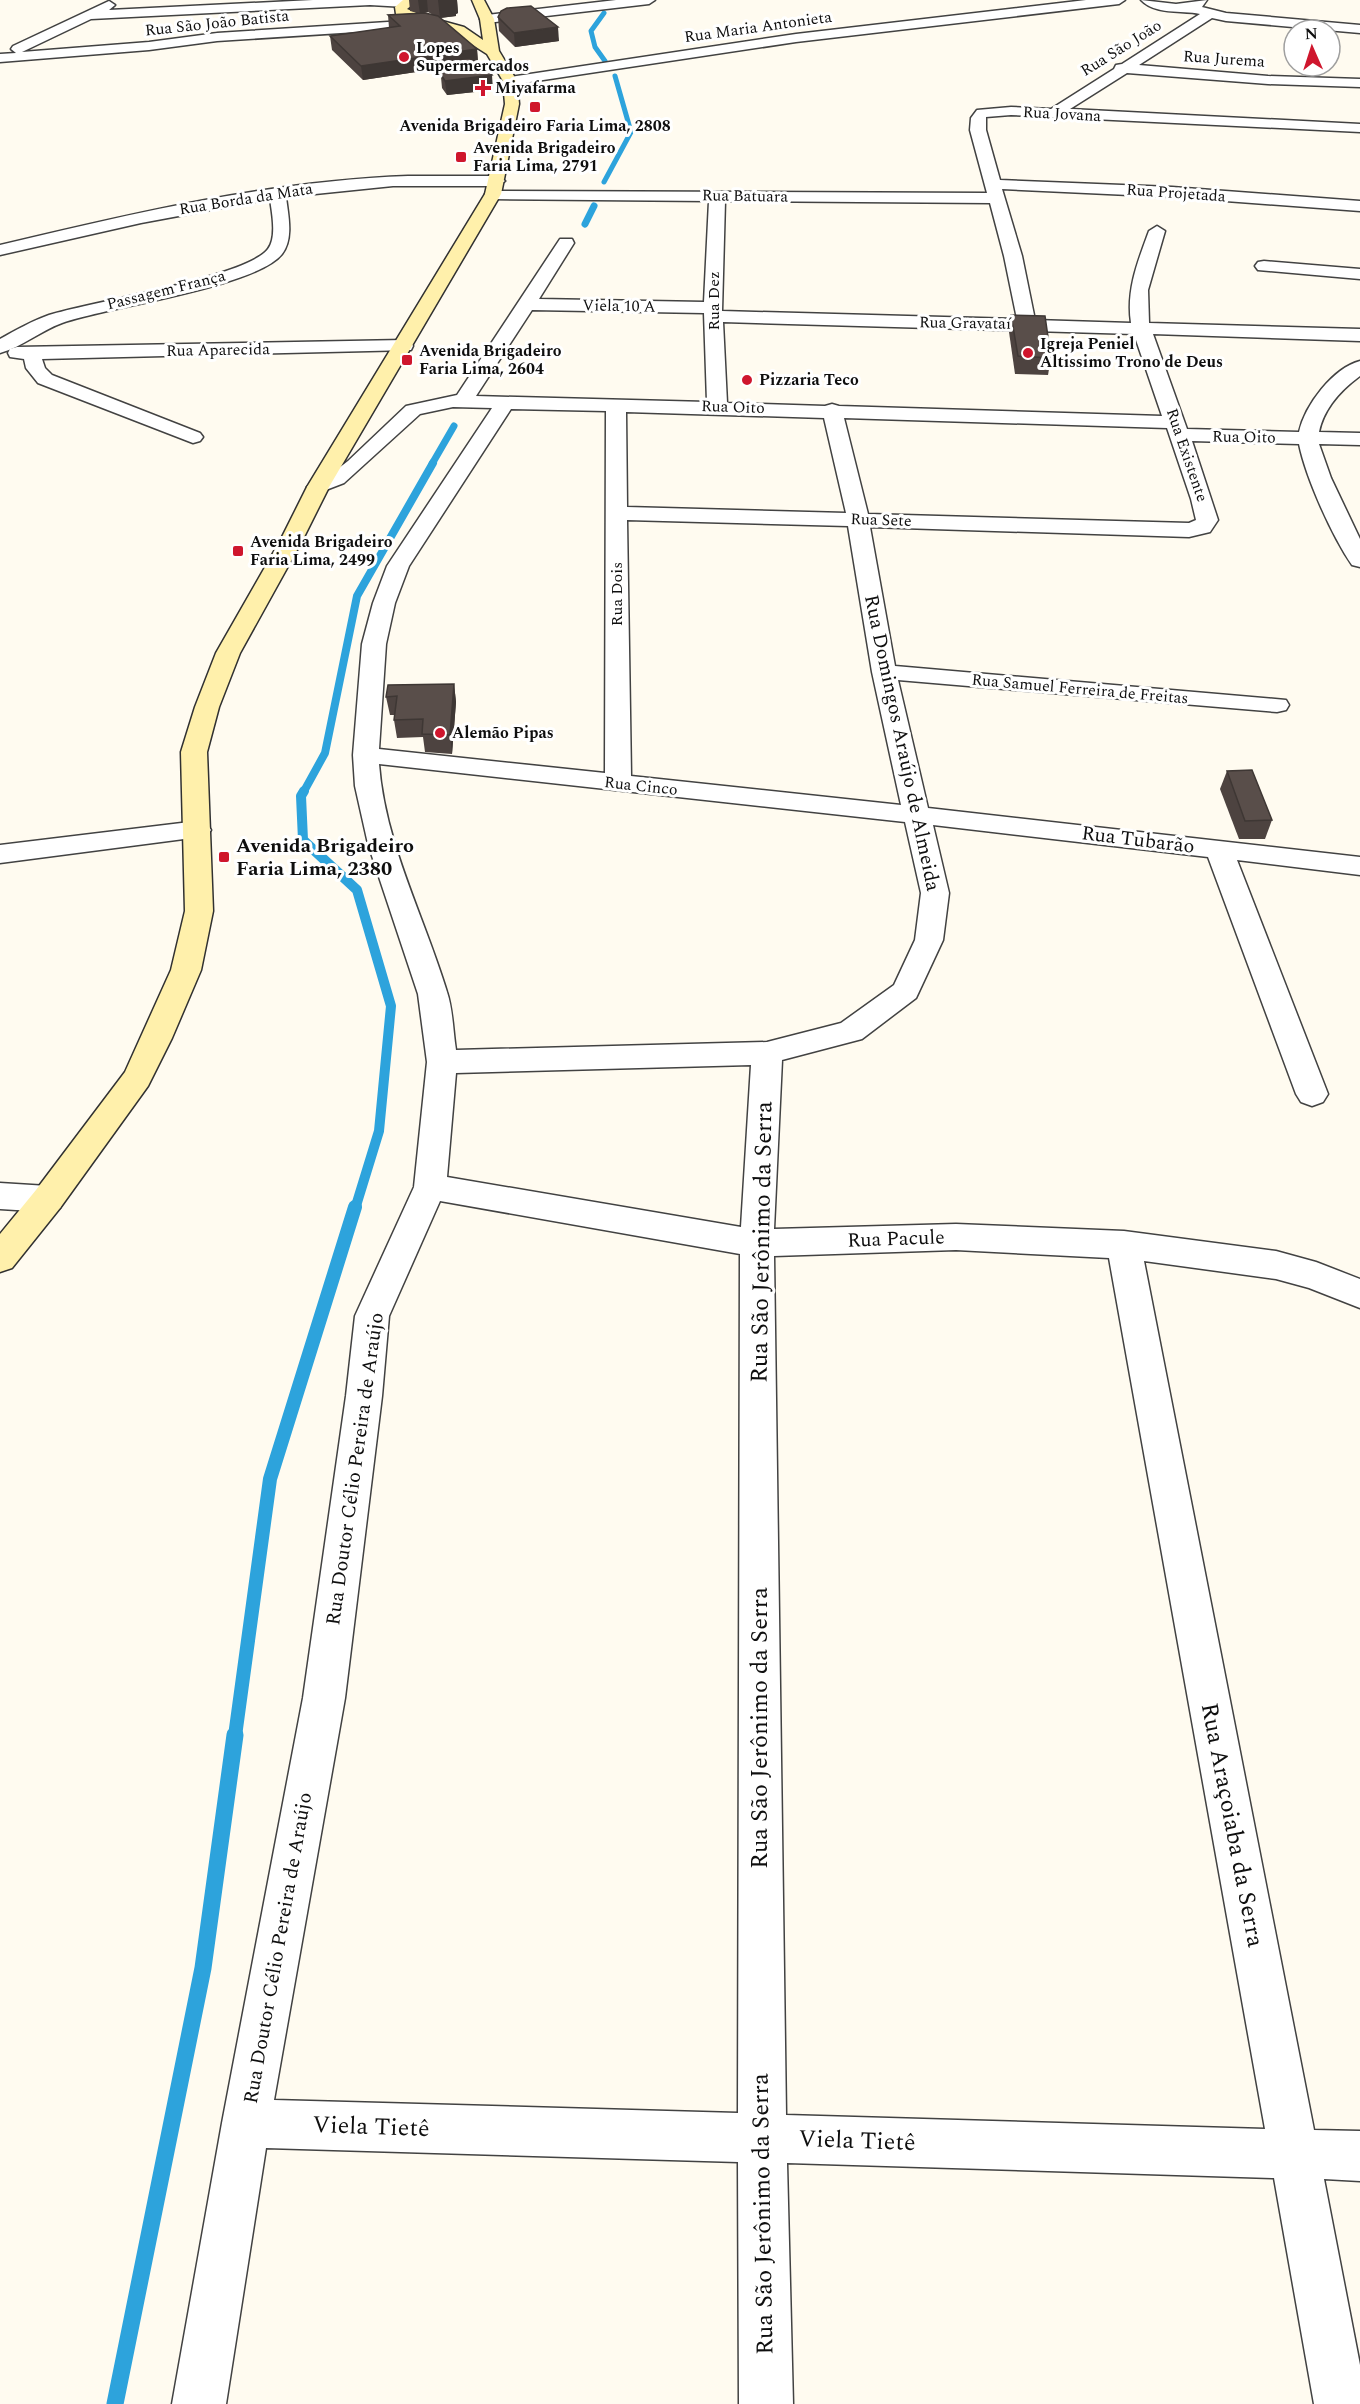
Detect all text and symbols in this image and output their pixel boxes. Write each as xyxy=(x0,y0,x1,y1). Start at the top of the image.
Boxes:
street label: Rua São João Batista xyxy=(144,3,291,43)
street label: Rua Maria Antonieta xyxy=(683,5,834,49)
street label: Rua São João xyxy=(1076,14,1166,82)
north arrow xyxy=(1282,18,1342,78)
text: N xyxy=(1304,22,1318,46)
place label: Lopes Supermercados xyxy=(416,36,529,78)
street label: Rua Jurema xyxy=(1182,44,1266,74)
marker: Lopes Supermercados xyxy=(397,50,411,64)
place label: Miyafarma xyxy=(495,76,576,100)
marker: Miyafarma xyxy=(476,81,490,95)
marker: Avenida Brigadeiro Faria Lima, 2808 xyxy=(528,100,542,114)
street label: Rua Jovana xyxy=(1022,100,1102,128)
place label: Avenida Brigadeiro Faria Lima, 2808 xyxy=(399,114,671,138)
place label: Avenida Brigadeiro Faria Lima, 2791 xyxy=(473,136,616,178)
marker: Avenida Brigadeiro Faria Lima, 2791 xyxy=(454,150,468,164)
street label: Rua Borda da Mata xyxy=(177,177,315,221)
street label: Rua Projetada xyxy=(1126,178,1227,208)
street label: Rua Batuara xyxy=(702,183,789,209)
street label: Passagem França xyxy=(104,264,228,316)
street label: Rua Dez xyxy=(702,271,726,331)
street label: Viela 10 A xyxy=(582,293,656,319)
street label: Rua Gravataí xyxy=(919,310,1012,336)
place label: Igreja Peniel Altissimo Trono de Deus xyxy=(1040,332,1223,374)
street label: Rua Aparecida xyxy=(166,337,270,363)
place label: Avenida Brigadeiro Faria Lima, 2604 xyxy=(419,339,562,381)
marker: Igreja Peniel Altissimo Trono de Deus xyxy=(1021,346,1035,360)
marker: Avenida Brigadeiro Faria Lima, 2604 xyxy=(400,353,414,367)
place label: Pizzaria Teco xyxy=(759,368,859,392)
marker: Pizzaria Teco xyxy=(740,373,754,387)
street label: Rua Oito xyxy=(701,394,765,420)
street label: Rua Existente xyxy=(1160,405,1214,505)
street label: Rua Oito xyxy=(1212,424,1276,450)
street label: Rua Sete xyxy=(850,507,912,533)
place label: Avenida Brigadeiro Faria Lima, 2499 xyxy=(250,530,393,572)
marker: Avenida Brigadeiro Faria Lima, 2499 xyxy=(231,544,245,558)
street label: Rua Dois xyxy=(605,562,629,626)
street label: Rua Domingos Araújo de Almeida xyxy=(856,592,948,894)
street label: Rua Samuel Ferreira de Freitas xyxy=(971,668,1189,710)
place label: Alemão Pipas xyxy=(452,721,554,745)
marker: Alemão Pipas xyxy=(433,726,447,740)
street label: Rua Cinco xyxy=(603,770,679,802)
street label: Rua Tubarão xyxy=(1080,818,1196,862)
place label: Avenida Brigadeiro Faria Lima, 2380 xyxy=(236,831,414,884)
marker: Avenida Brigadeiro Faria Lima, 2380 xyxy=(217,850,231,864)
street label: Rua São Jerônimo da Serra xyxy=(742,1100,782,1383)
street label: Rua Pacule xyxy=(847,1222,945,1256)
street label: Rua Doutor Célio Pereira de Araújo xyxy=(318,1311,392,1627)
street label: Rua São Jerônimo da Serra xyxy=(742,1587,778,1869)
street label: Rua Araçoiaba da Serra xyxy=(1191,1700,1273,1951)
street label: Rua Doutor Célio Pereira de Araújo xyxy=(236,1790,320,2106)
street label: Rua São Jerônimo da Serra xyxy=(743,2072,783,2355)
street label: Viela Tietê xyxy=(312,2107,430,2147)
street label: Viela Tietê xyxy=(798,2121,916,2161)

